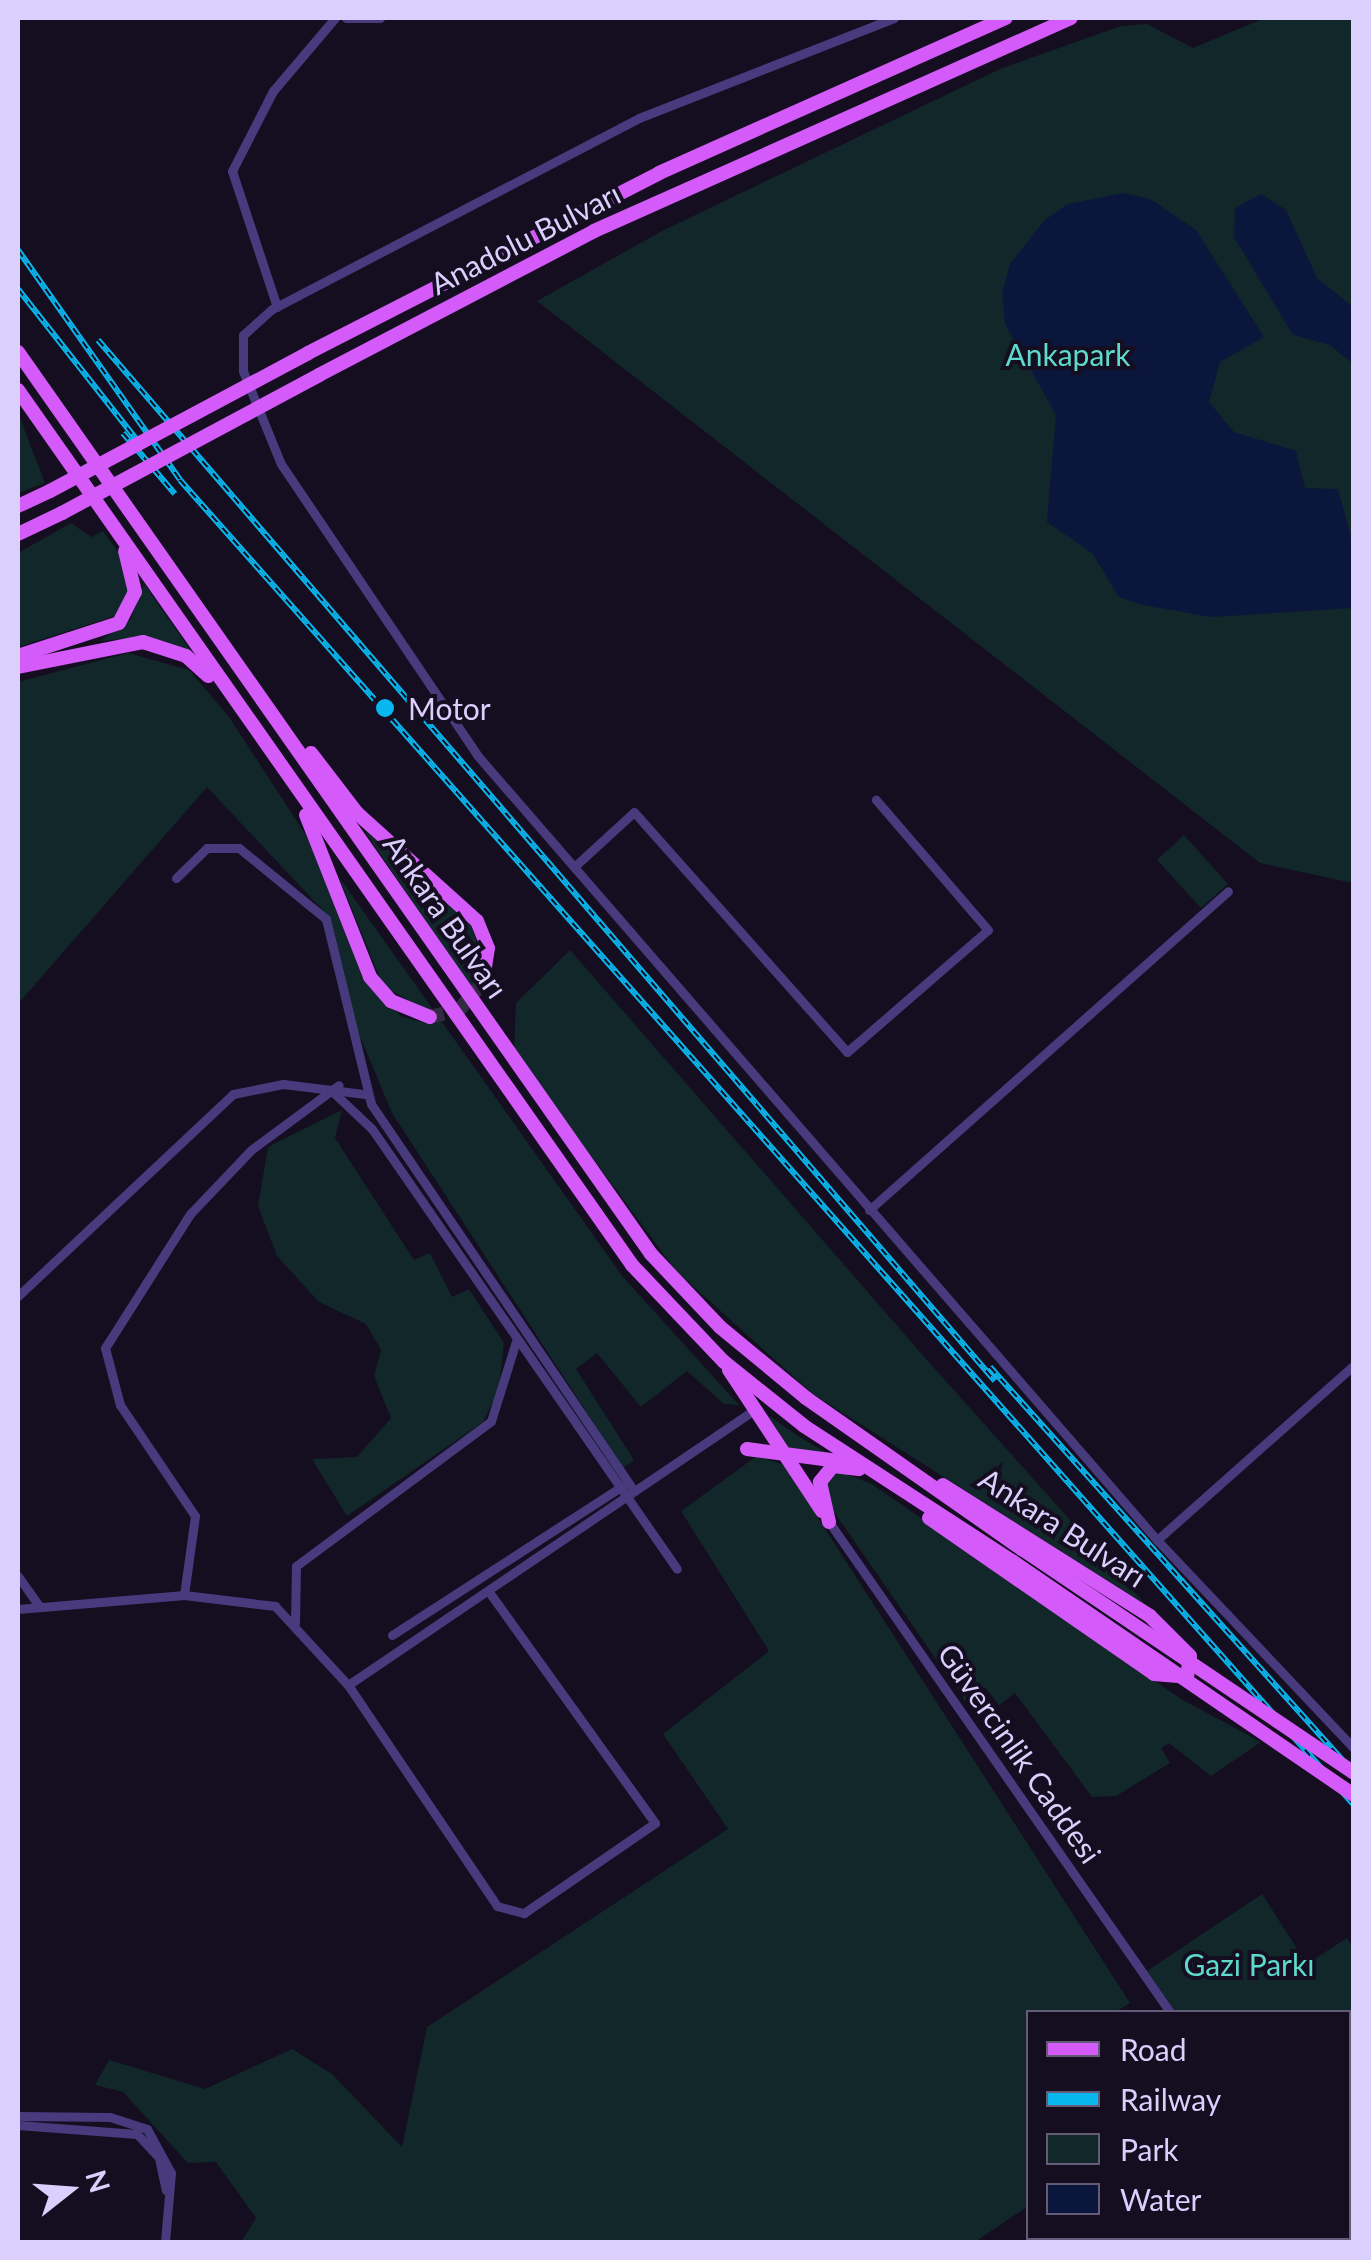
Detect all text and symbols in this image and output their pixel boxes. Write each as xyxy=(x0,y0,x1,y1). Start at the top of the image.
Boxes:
street label: Anadolu Bulvarı xyxy=(424,175,626,301)
park label: Ankapark xyxy=(1005,336,1131,372)
place label: Motor xyxy=(408,690,491,726)
marker: Motor xyxy=(372,695,398,721)
street label: Ankara Bulvarı xyxy=(376,827,516,1005)
street label: Ankara Bulvarı xyxy=(973,1460,1153,1594)
street label: Güvercinlik Caddesi xyxy=(931,1636,1109,1870)
park label: Gazi Parkı xyxy=(1184,1946,1314,1982)
legend xyxy=(1026,2010,1351,2240)
text: Road xyxy=(1120,2031,1187,2067)
text: Railway xyxy=(1120,2081,1221,2117)
text: Park xyxy=(1120,2131,1179,2167)
north arrow xyxy=(20,2140,120,2240)
text: N xyxy=(79,2166,118,2197)
text: Water xyxy=(1120,2181,1202,2217)

